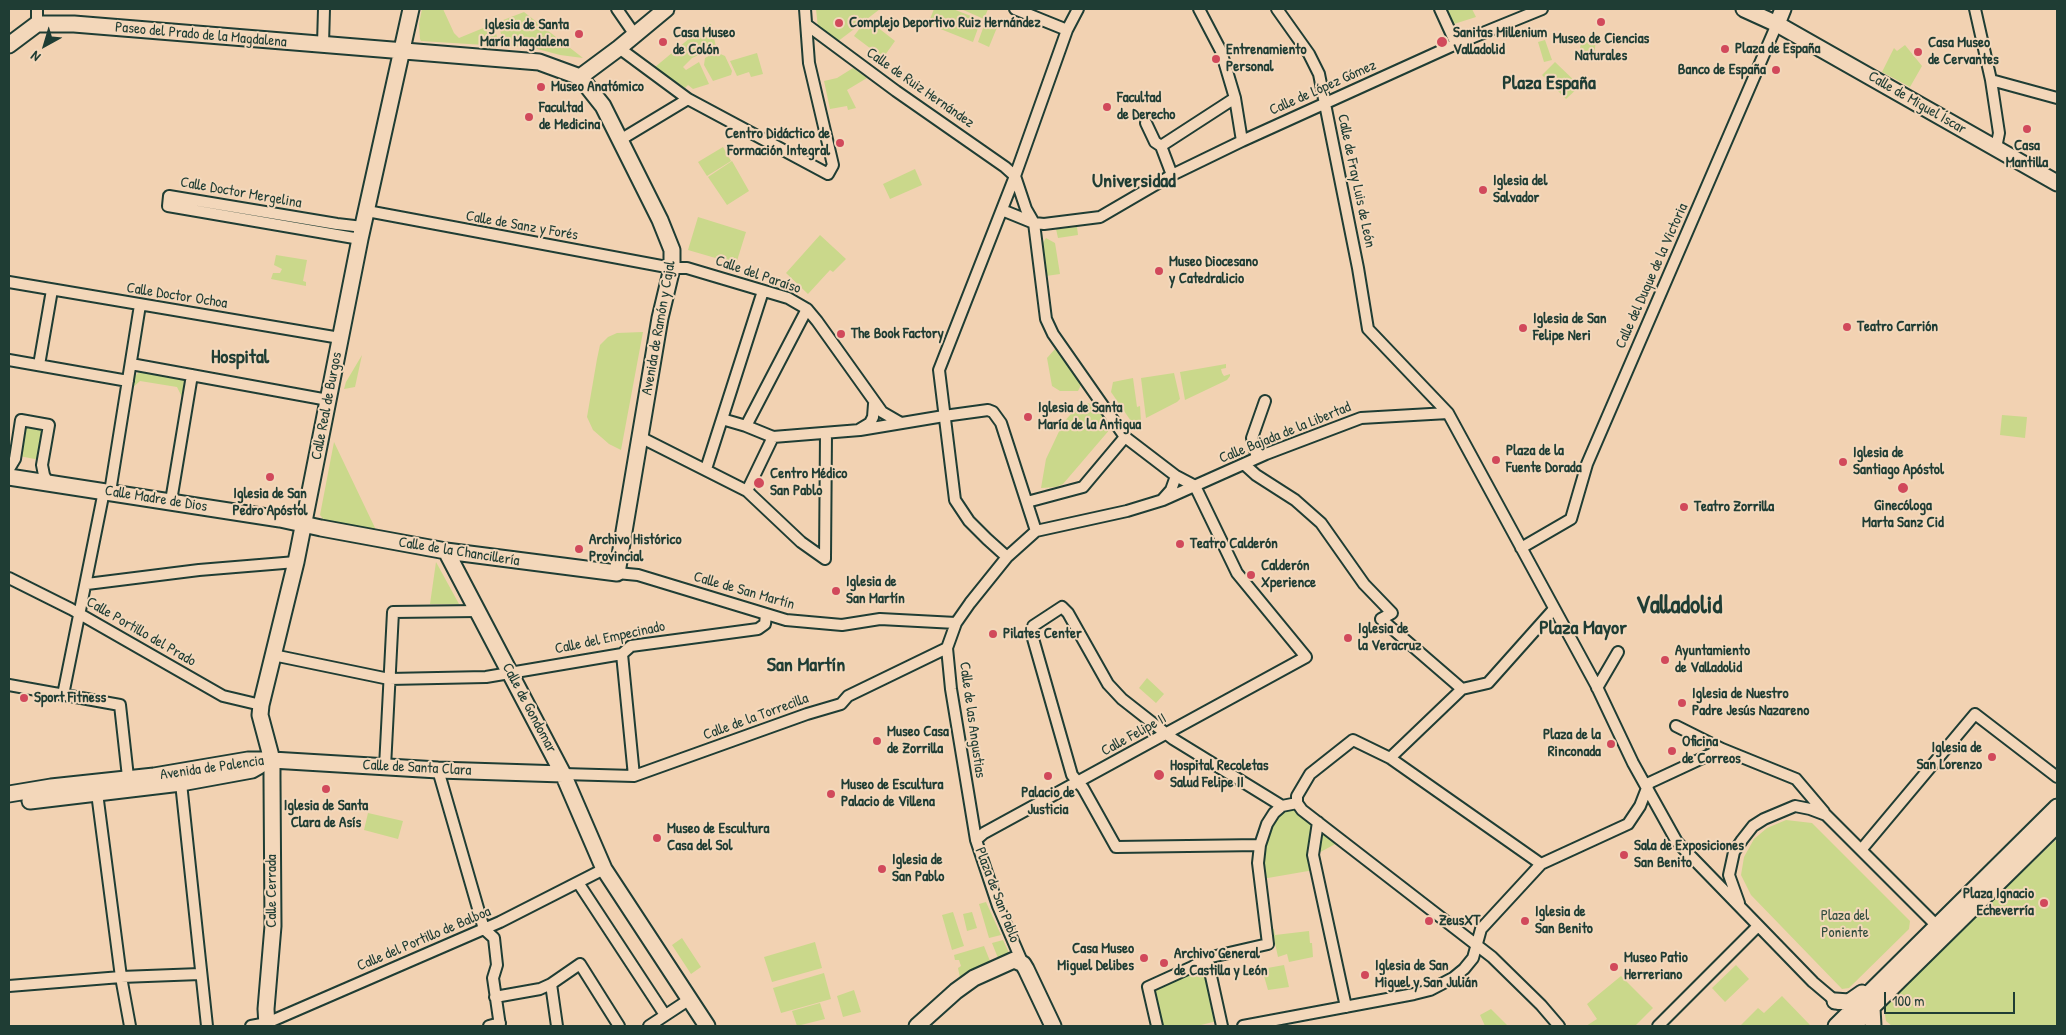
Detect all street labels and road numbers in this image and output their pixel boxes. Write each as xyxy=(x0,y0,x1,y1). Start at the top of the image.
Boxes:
street label: Paseo del Prado de la Magdalena xyxy=(114,19,288,51)
street label: Calle de Ruiz Hernández xyxy=(863,44,977,132)
street label: Calle de López Gómez xyxy=(1267,56,1379,120)
street label: Calle de Miguel Íscar xyxy=(1865,68,1969,138)
street label: Calle de Fray Luis de León xyxy=(1333,113,1379,249)
street label: Calle Doctor Mergelina xyxy=(179,173,303,213)
street label: Calle del Duque de la Victoria xyxy=(1612,201,1692,351)
street label: Calle de Sanz y Forés xyxy=(464,207,580,245)
street label: Calle del Paraíso xyxy=(713,252,803,298)
street label: Avenida de Ramón y Cajal xyxy=(638,259,680,397)
street label: Calle Doctor Ochoa xyxy=(125,279,229,313)
street label: Calle Real de Burgos xyxy=(308,351,346,461)
street label: Calle Bajada de la Libertad xyxy=(1217,398,1353,468)
street label: Calle Madre de Dios xyxy=(104,482,208,516)
street label: Calle de la Chancillería xyxy=(397,534,521,570)
street label: Calle de San Martín xyxy=(691,568,797,614)
street label: Calle Portillo del Prado xyxy=(83,593,199,671)
street label: Calle del Empecinado xyxy=(553,618,667,658)
street label: Calle de Gondomar xyxy=(498,660,560,756)
street label: Calle de las Angustias xyxy=(955,661,989,779)
street label: Calle de la Torrecilla xyxy=(701,690,811,744)
street label: Calle Felipe II xyxy=(1098,710,1170,760)
street label: Avenida de Palencia xyxy=(159,752,265,784)
street label: Calle de Santa Clara xyxy=(362,756,472,780)
street label: Plaza de San Pablo xyxy=(971,845,1023,945)
street label: Calle Cerrada xyxy=(263,854,281,928)
street label: Calle del Portillo de Balboa xyxy=(354,903,494,975)

